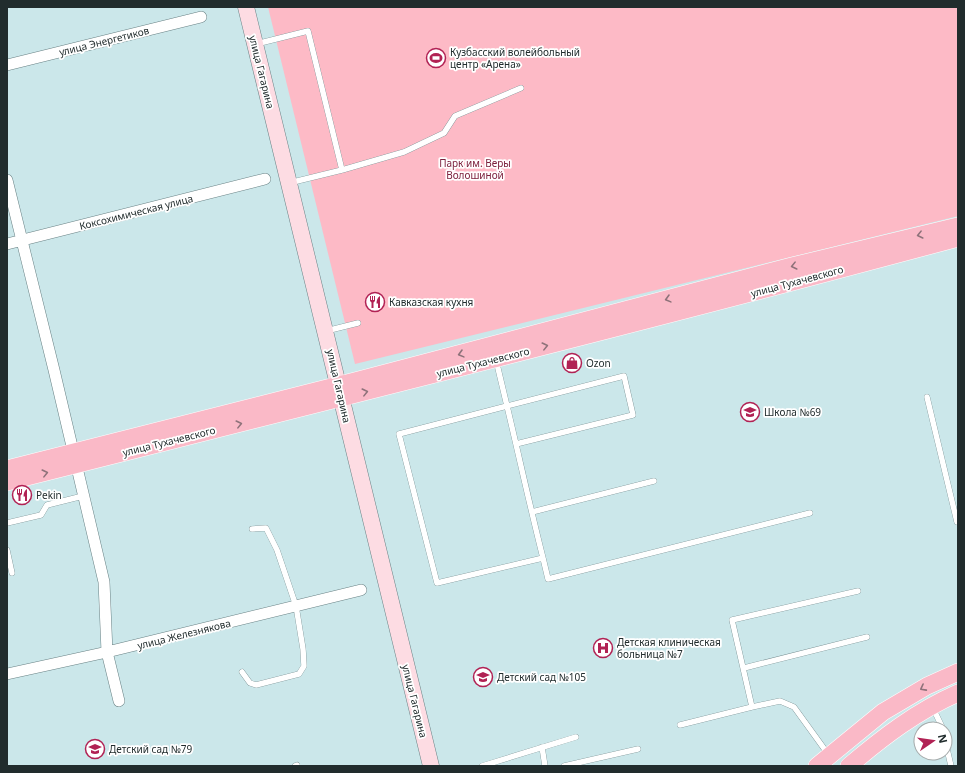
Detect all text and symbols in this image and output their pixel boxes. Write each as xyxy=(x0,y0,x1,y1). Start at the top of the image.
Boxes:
street label: улица Энергетиков xyxy=(57,23,151,59)
street label: улица Гагарина xyxy=(246,34,278,110)
place label: Кузбасский волейбольный центр «Арена» xyxy=(450,45,580,71)
sports icon: Кузбасский волейбольный центр «Арена» xyxy=(425,47,447,69)
park label: Парк им. Веры Волошиной xyxy=(439,156,511,182)
street label: Коксохимическая улица xyxy=(78,191,194,233)
one-way arrow xyxy=(917,230,924,239)
one-way arrow xyxy=(791,261,798,270)
street label: улица Тухачевского xyxy=(749,262,845,300)
restaurant icon: Кавказская кухня xyxy=(364,291,386,313)
one-way arrow xyxy=(665,294,672,303)
place label: Кавказская кухня xyxy=(389,295,473,309)
one-way arrow xyxy=(541,342,548,351)
street label: улица Тухачевского xyxy=(435,344,531,380)
street label: улица Гагарина xyxy=(324,348,354,424)
one-way arrow xyxy=(458,349,465,358)
shop icon: Ozon xyxy=(561,352,583,374)
place label: Ozon xyxy=(586,356,611,370)
one-way arrow xyxy=(362,389,368,397)
school or university icon: Школа №69 xyxy=(739,401,761,423)
place label: Школа №69 xyxy=(764,405,821,419)
one-way arrow xyxy=(235,420,242,429)
street label: улица Тухачевского xyxy=(121,423,217,459)
one-way arrow xyxy=(42,469,48,477)
restaurant icon: Pekin xyxy=(11,484,33,506)
place label: Pekin xyxy=(36,488,62,502)
street label: улица Железнякова xyxy=(136,616,232,652)
place label: Детская клиническая больница №7 xyxy=(617,635,721,661)
hospital icon: Детская клиническая больница №7 xyxy=(592,637,614,659)
street label: улица Гагарина xyxy=(399,663,431,739)
school or university icon: Детский сад №105 xyxy=(472,666,494,688)
place label: Детский сад №105 xyxy=(497,670,586,684)
one-way arrow xyxy=(920,684,927,691)
north arrow xyxy=(913,721,953,761)
text: N xyxy=(935,733,952,745)
school or university icon: Детский сад №79 xyxy=(84,738,106,760)
place label: Детский сад №79 xyxy=(109,742,193,756)

